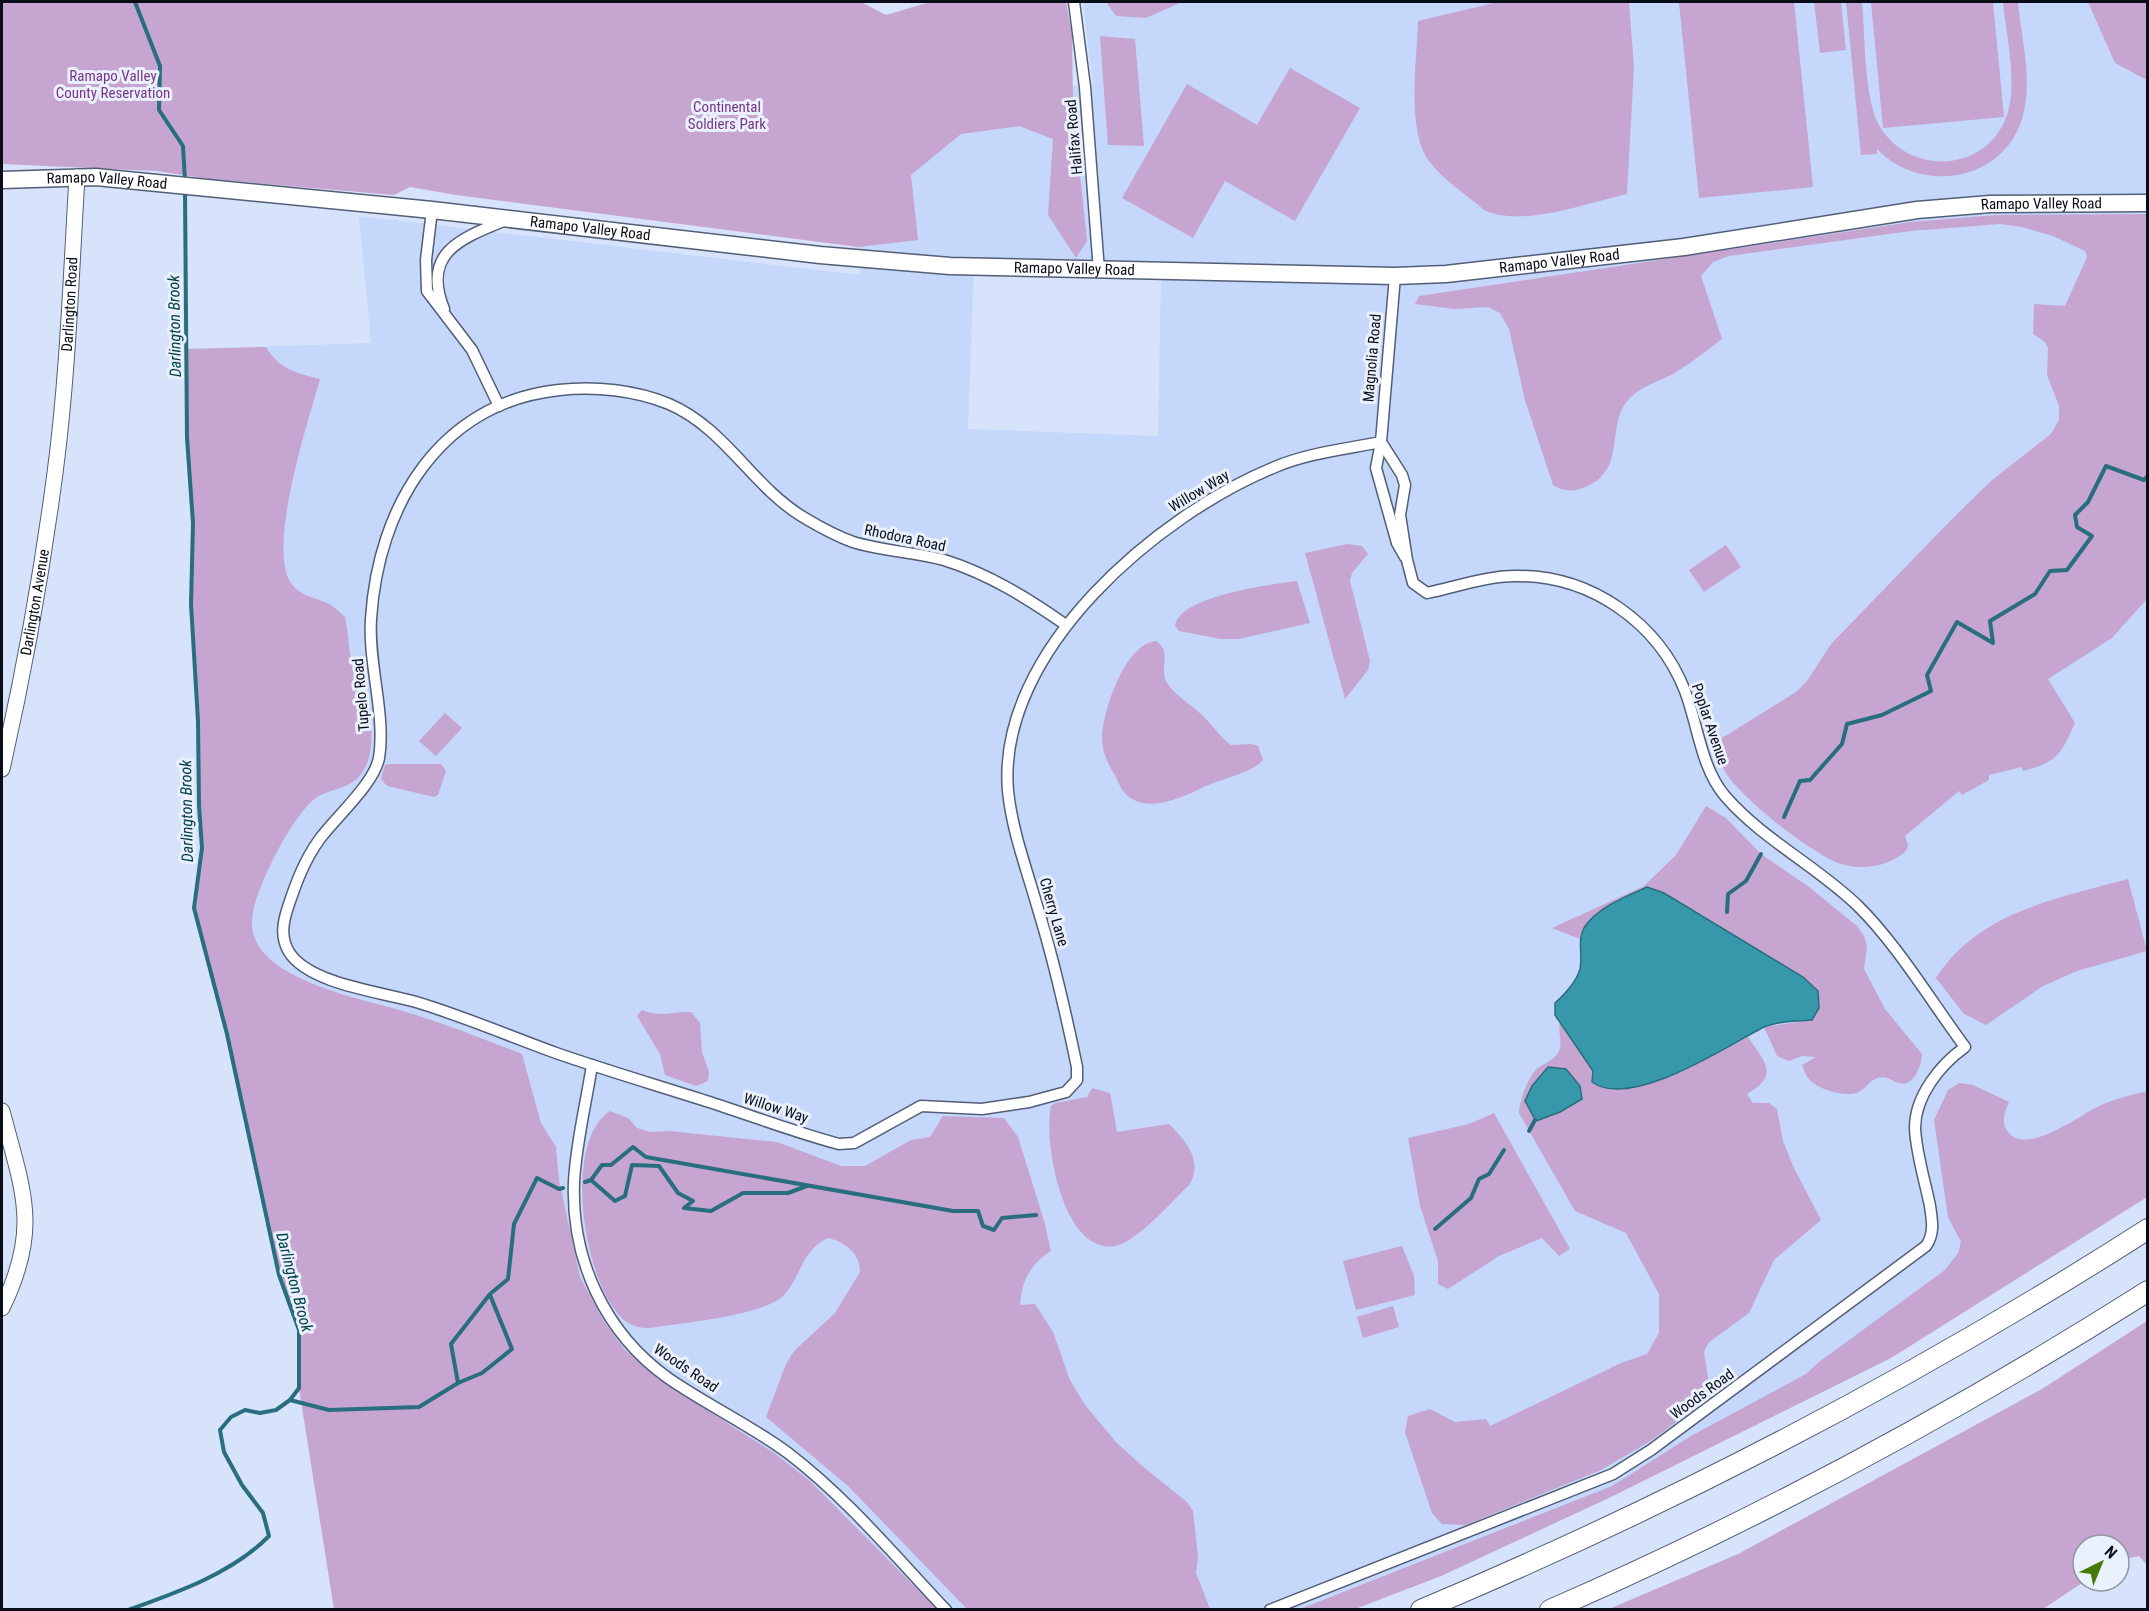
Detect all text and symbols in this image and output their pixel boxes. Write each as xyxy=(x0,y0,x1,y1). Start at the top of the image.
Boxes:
park label: Ramapo Valley County Reservation xyxy=(56,67,170,102)
park label: Continental Soldiers Park xyxy=(688,98,766,133)
street label: Halifax Road xyxy=(1062,99,1086,175)
street label: Ramapo Valley Road xyxy=(46,168,168,193)
street label: Ramapo Valley Road xyxy=(1980,194,2102,214)
street label: Ramapo Valley Road xyxy=(529,212,651,244)
street label: Ramapo Valley Road xyxy=(1498,245,1621,277)
street label: Darlington Road xyxy=(58,257,82,352)
street label: Ramapo Valley Road xyxy=(1014,258,1135,279)
water label: Darlington Brook xyxy=(164,274,185,377)
street label: Magnolia Road xyxy=(1359,313,1385,403)
street label: Willow Way xyxy=(1166,466,1232,516)
street label: Rhodora Road xyxy=(863,521,947,555)
street label: Darlington Avenue xyxy=(17,548,53,657)
street label: Tupelo Road xyxy=(349,658,373,732)
street label: Poplar Avenue xyxy=(1688,681,1732,767)
water label: Darlington Brook xyxy=(176,759,197,862)
street label: Cherry Lane xyxy=(1036,876,1072,948)
street label: Willow Way xyxy=(741,1089,811,1127)
water label: Darlington Brook xyxy=(272,1230,317,1335)
street label: Woods Road xyxy=(650,1340,722,1396)
street label: Woods Road xyxy=(1667,1365,1737,1423)
north arrow xyxy=(2071,1533,2131,1593)
text: N xyxy=(2101,1542,2121,1563)

